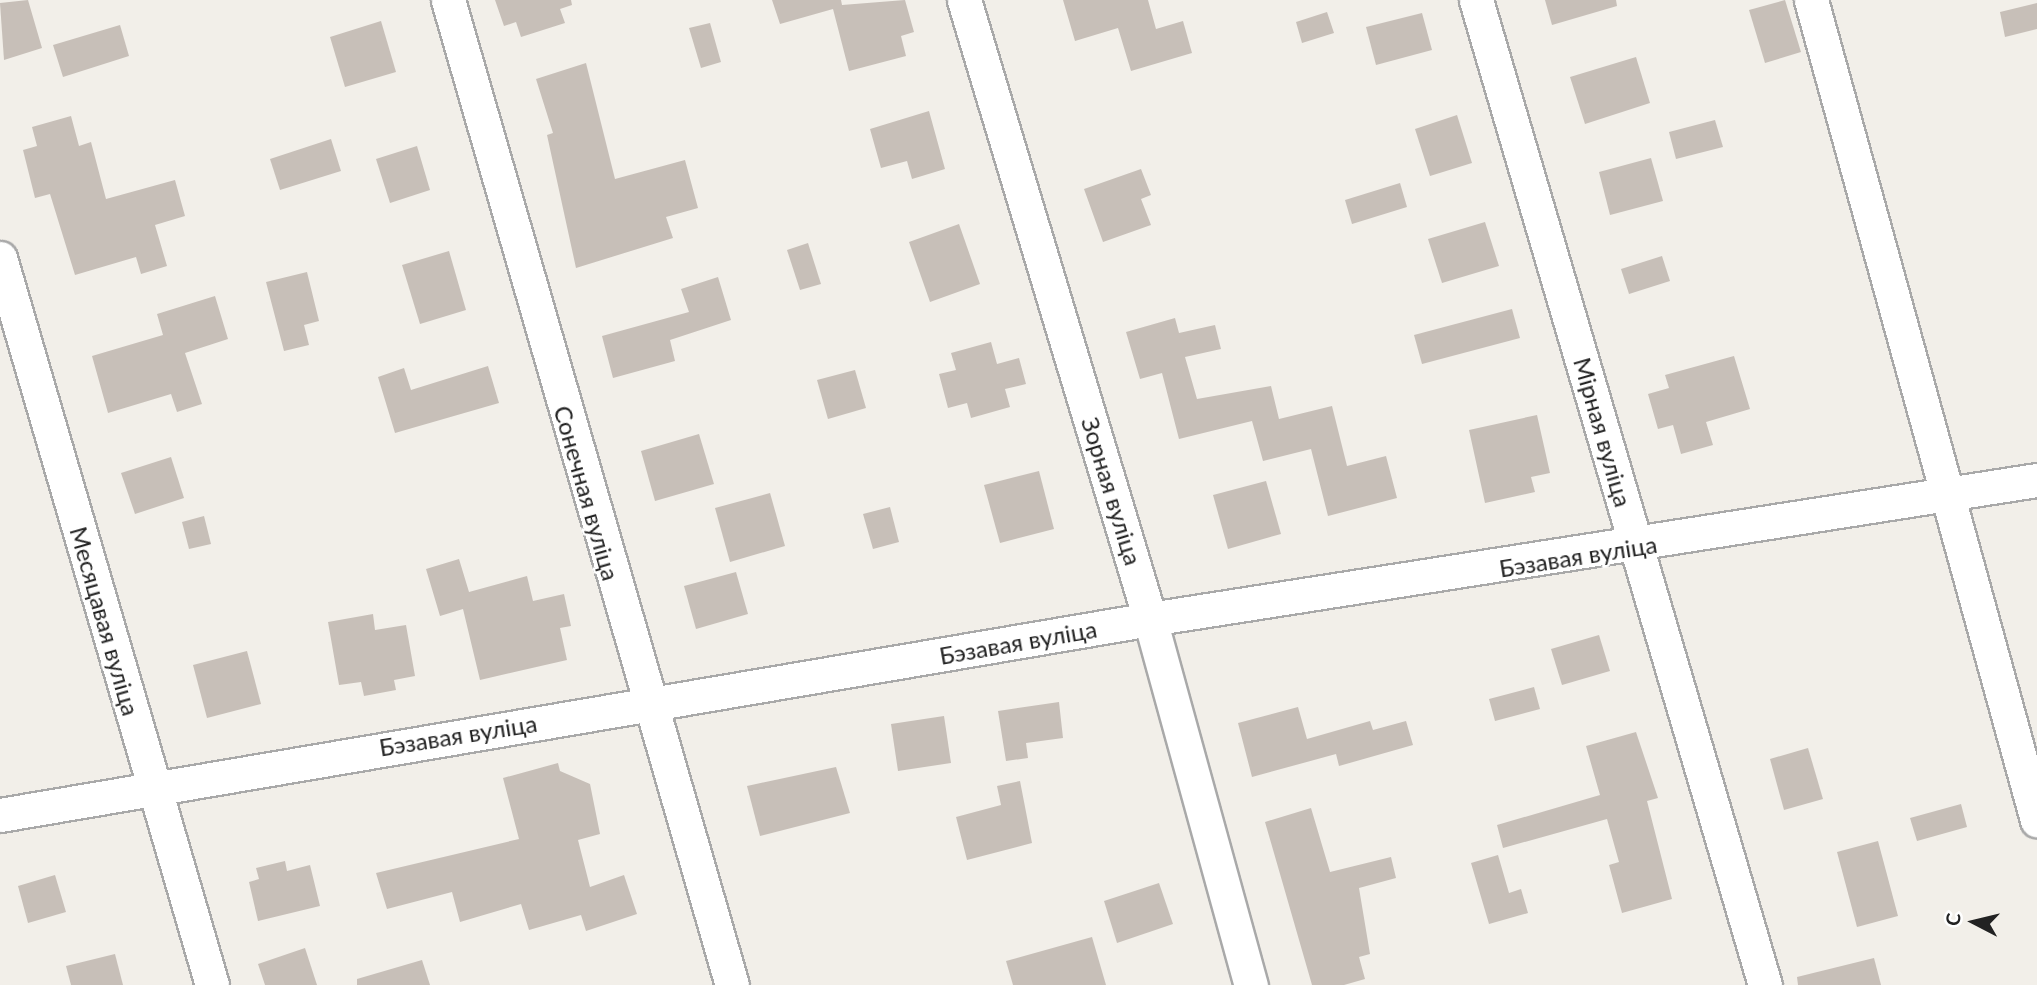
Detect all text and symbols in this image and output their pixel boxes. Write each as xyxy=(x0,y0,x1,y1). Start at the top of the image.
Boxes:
street label: Мірная вуліца xyxy=(1568,354,1638,510)
street label: Сонечная вуліца xyxy=(548,402,626,584)
street label: Зорная вуліца xyxy=(1076,414,1148,568)
street label: Месяцавая вуліца xyxy=(64,523,146,719)
street label: Бэзавая вуліца xyxy=(1497,529,1659,583)
street label: Бэзавая вуліца xyxy=(937,614,1099,670)
street label: Бэзавая вуліца xyxy=(377,708,539,762)
north arrow xyxy=(1939,887,2009,957)
text: С xyxy=(1940,912,1965,927)

